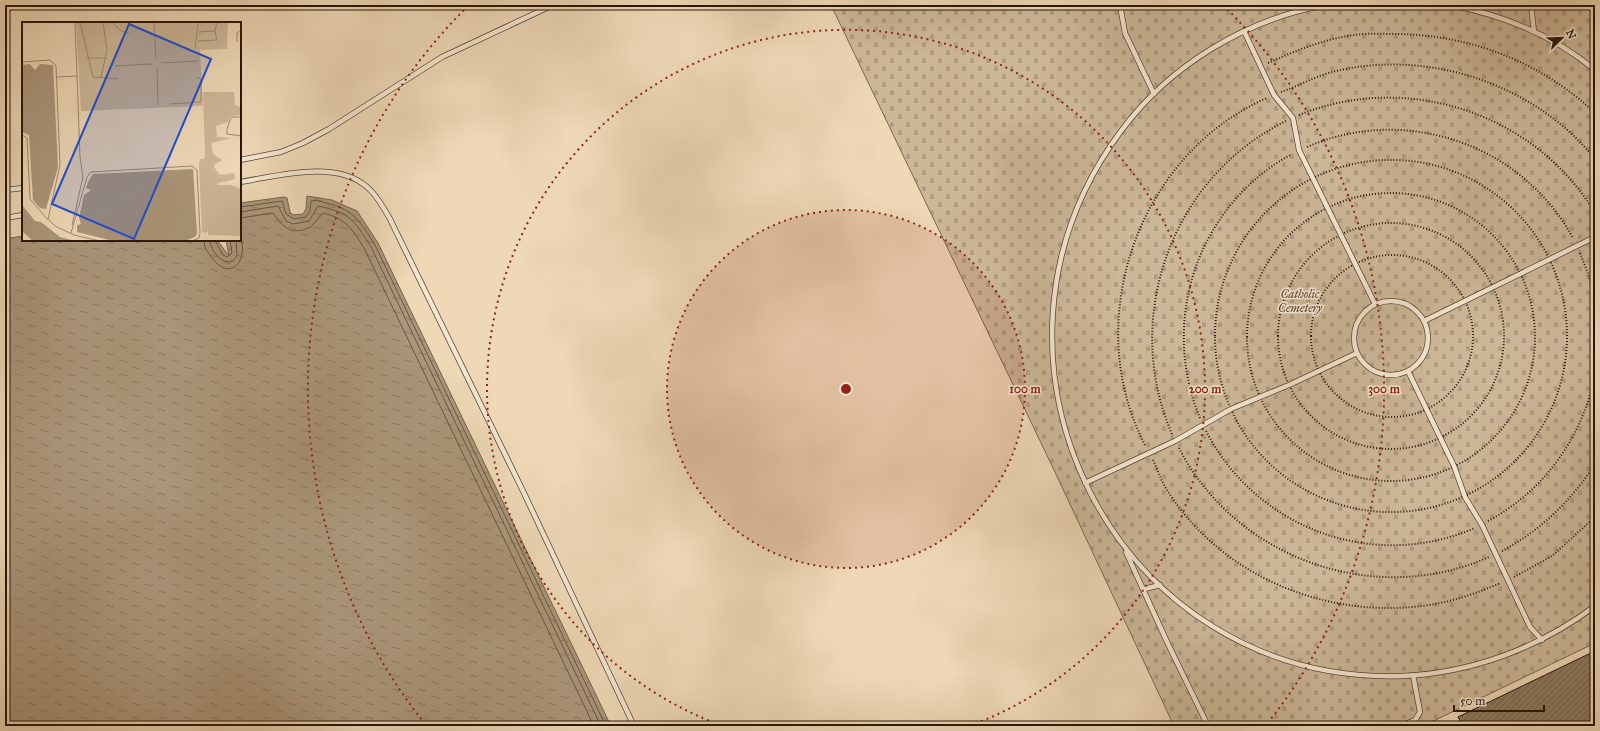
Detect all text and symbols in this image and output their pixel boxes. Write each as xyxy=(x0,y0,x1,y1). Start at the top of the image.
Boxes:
north arrow xyxy=(1542,18,1582,58)
inset map xyxy=(22,22,241,241)
text: N xyxy=(1563,27,1579,42)
park label: Catholic Cemetery xyxy=(1278,287,1323,315)
centre of rings xyxy=(839,382,853,396)
text: 100 m xyxy=(1009,382,1042,396)
text: 200 m xyxy=(1189,382,1222,396)
text: 300 m xyxy=(1368,382,1401,397)
scale bar xyxy=(1454,687,1544,713)
text: 50 m xyxy=(1460,694,1485,708)

